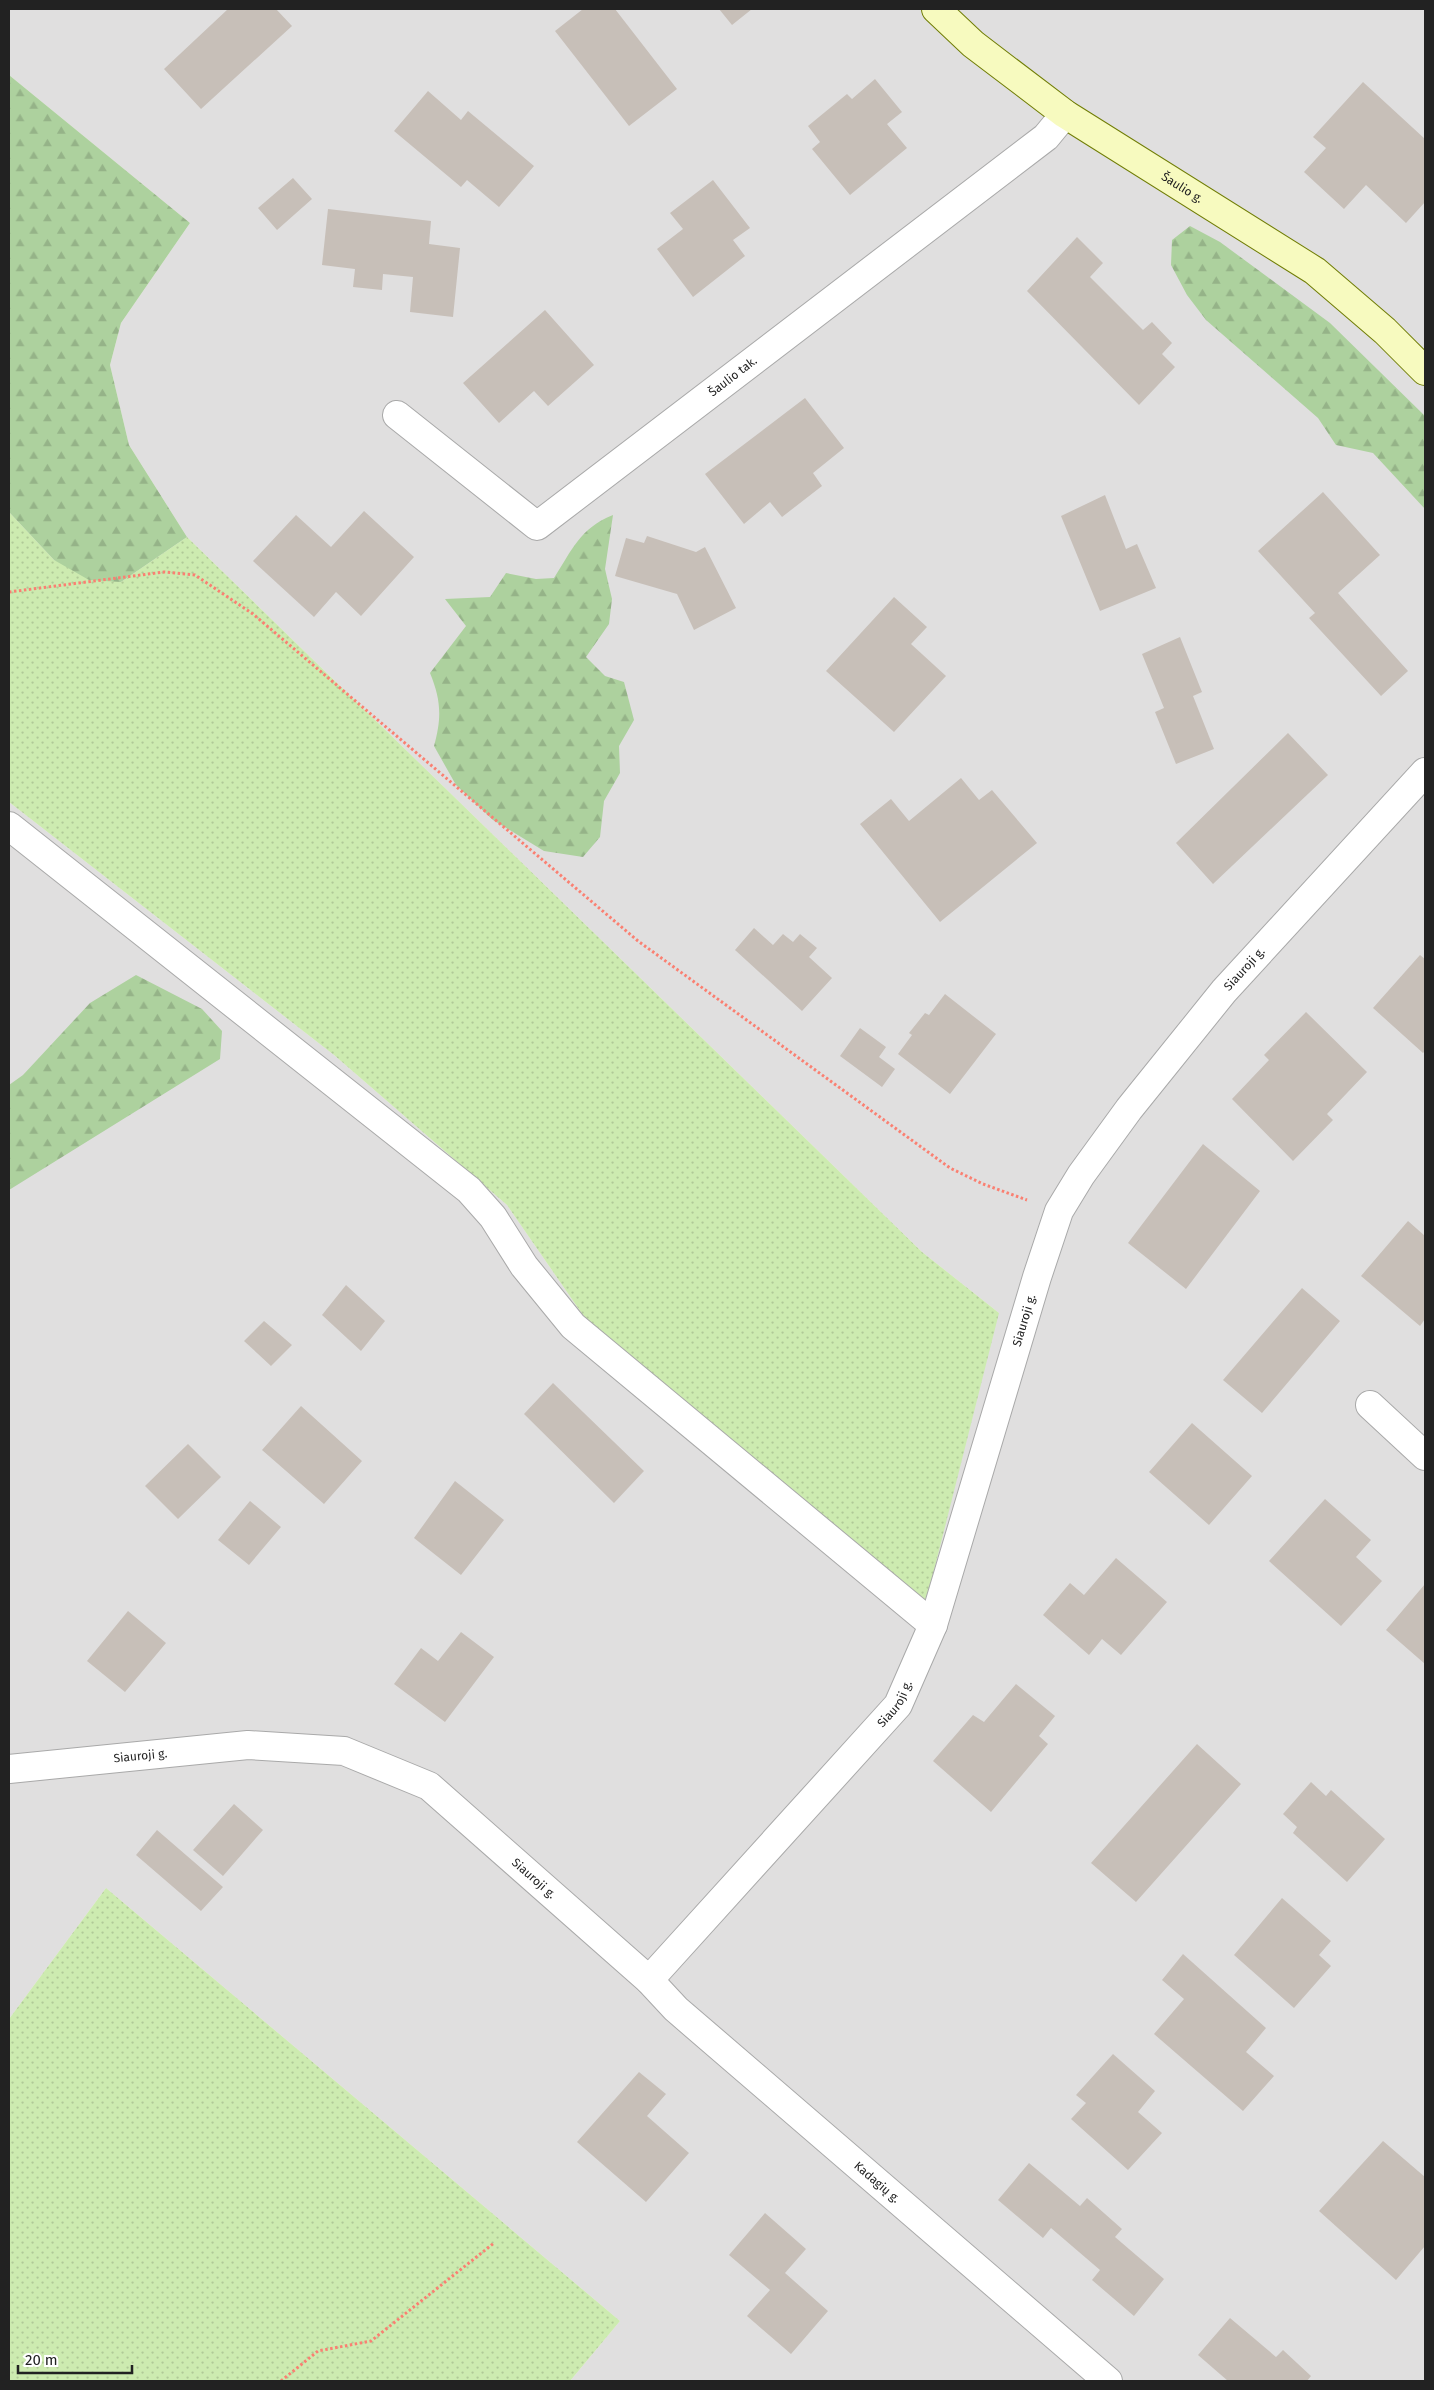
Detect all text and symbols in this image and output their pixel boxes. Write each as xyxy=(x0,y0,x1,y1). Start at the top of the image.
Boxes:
street label: Šaulio g. xyxy=(1159,169,1206,206)
street label: Šaulio tak. xyxy=(705,353,760,399)
street label: Siauroji g. xyxy=(1221,944,1268,993)
street label: Siauroji g. xyxy=(1010,1292,1039,1348)
street label: Siauroji g. xyxy=(874,1678,915,1730)
street label: Siauroji g. xyxy=(113,1746,168,1765)
street label: Siauroji g. xyxy=(509,1855,559,1902)
street label: Kadagių g. xyxy=(851,2159,903,2206)
scale bar xyxy=(18,2342,131,2374)
text: 20 m xyxy=(25,2351,58,2369)

